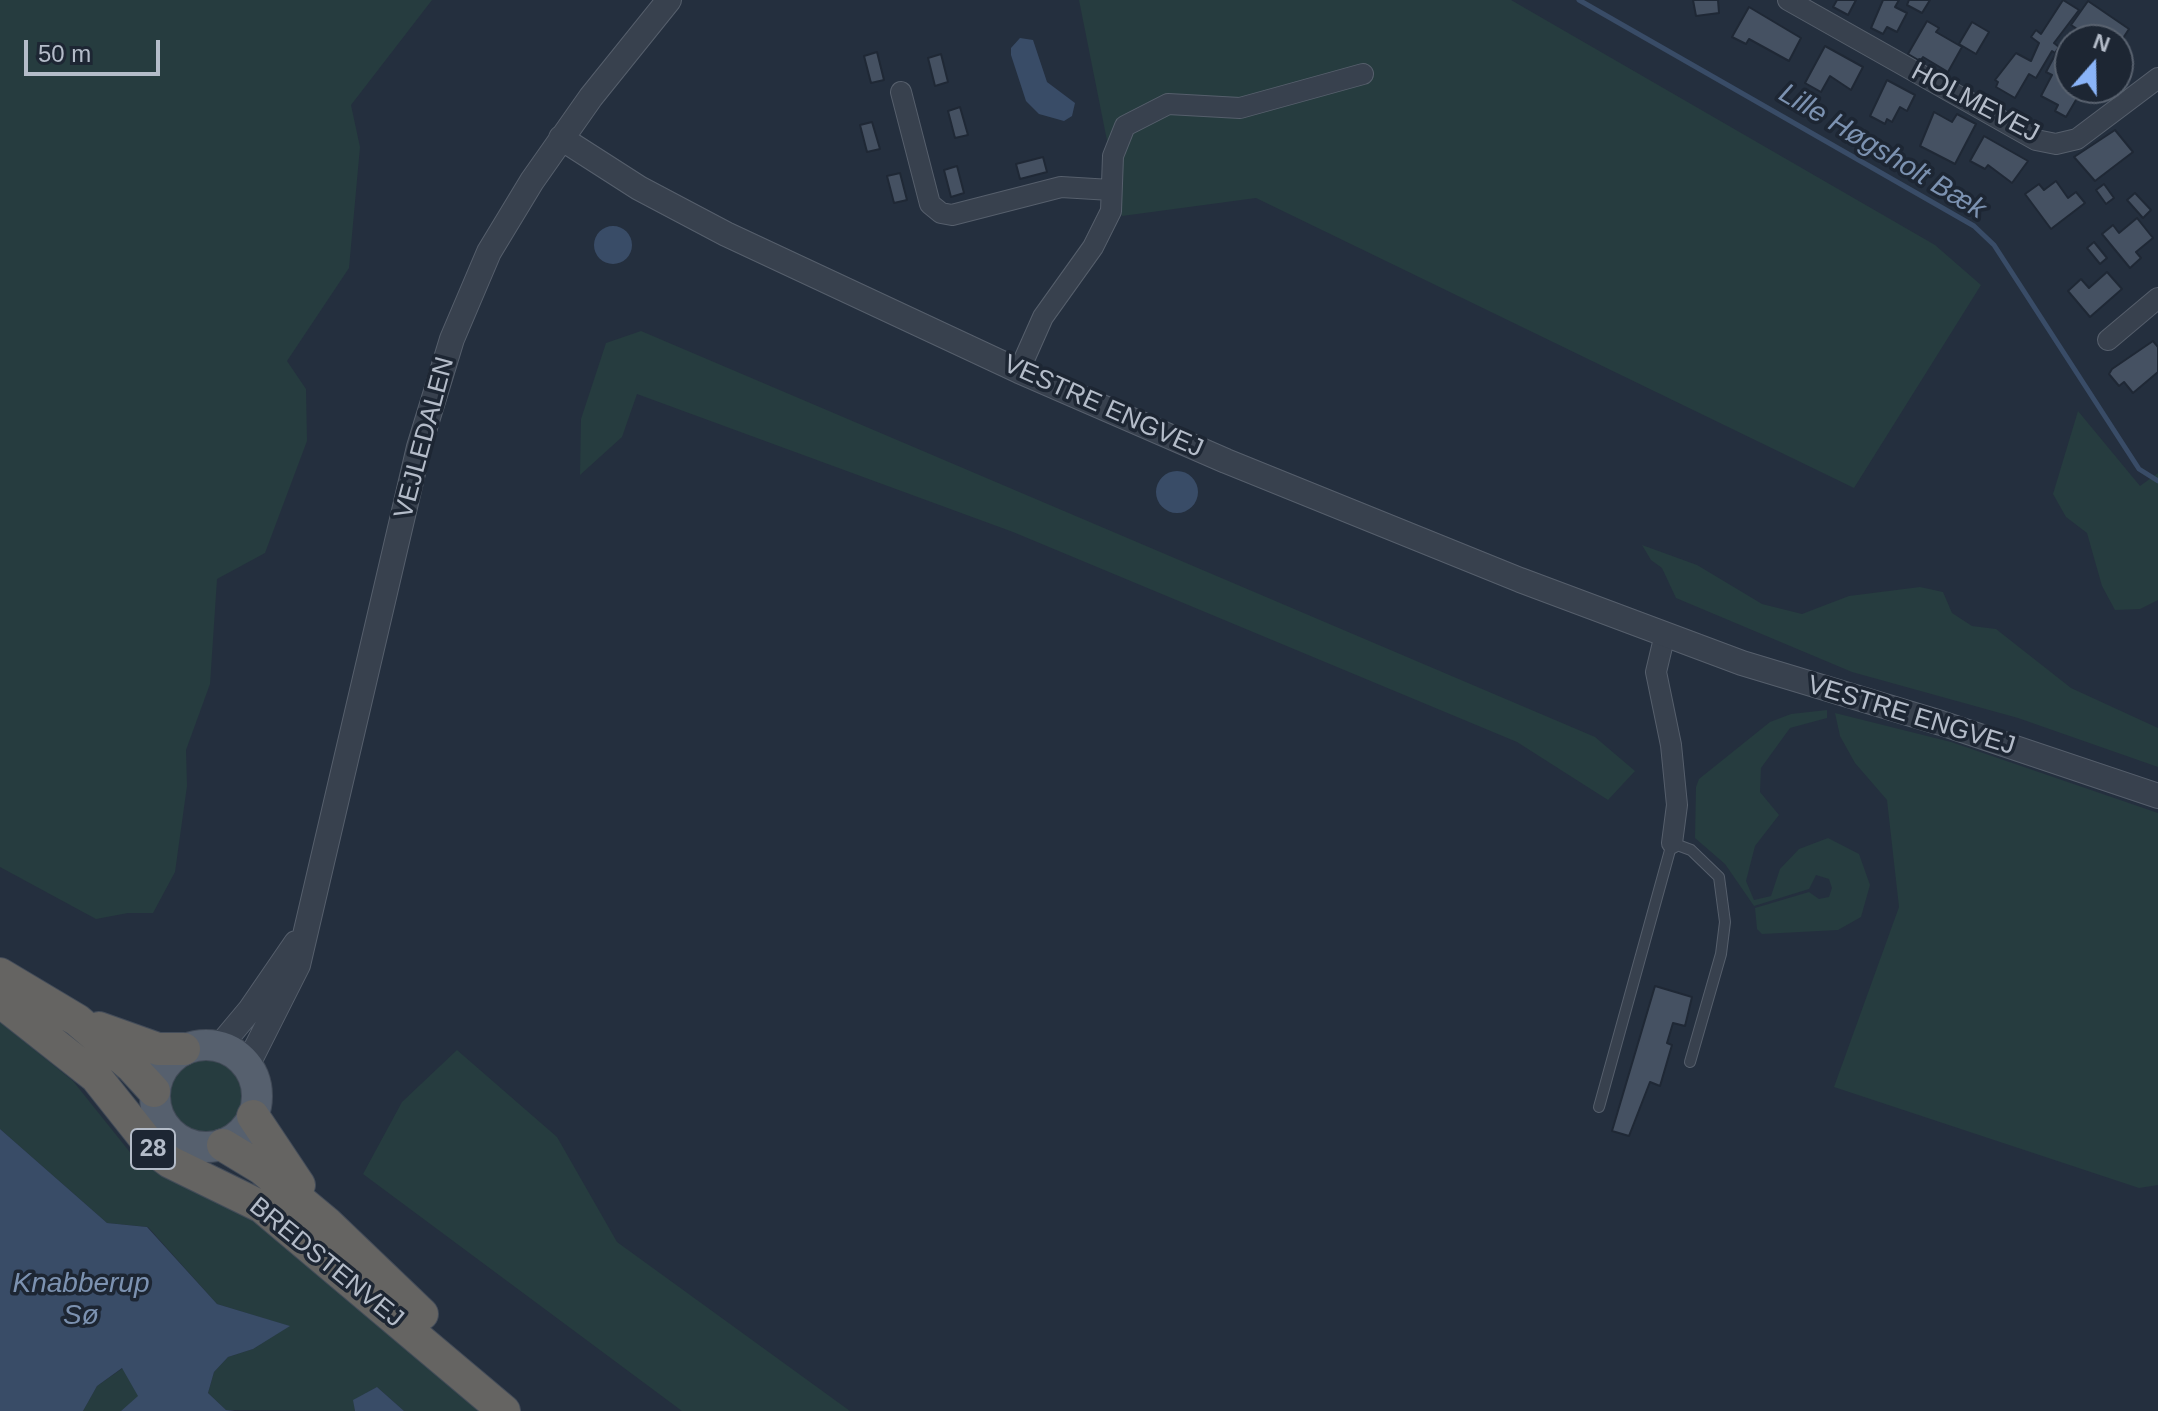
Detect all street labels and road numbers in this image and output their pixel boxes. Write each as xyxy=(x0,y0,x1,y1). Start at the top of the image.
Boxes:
street label: HOLMEVEJ xyxy=(1906,56,2044,150)
street label: VESTRE ENGVEJ xyxy=(998,349,1208,465)
street label: VEJLEDALEN xyxy=(388,354,462,522)
street label: VESTRE ENGVEJ xyxy=(1804,670,2018,762)
road number: 28 xyxy=(131,1129,175,1169)
street label: BREDSTENVEJ xyxy=(243,1191,409,1335)

